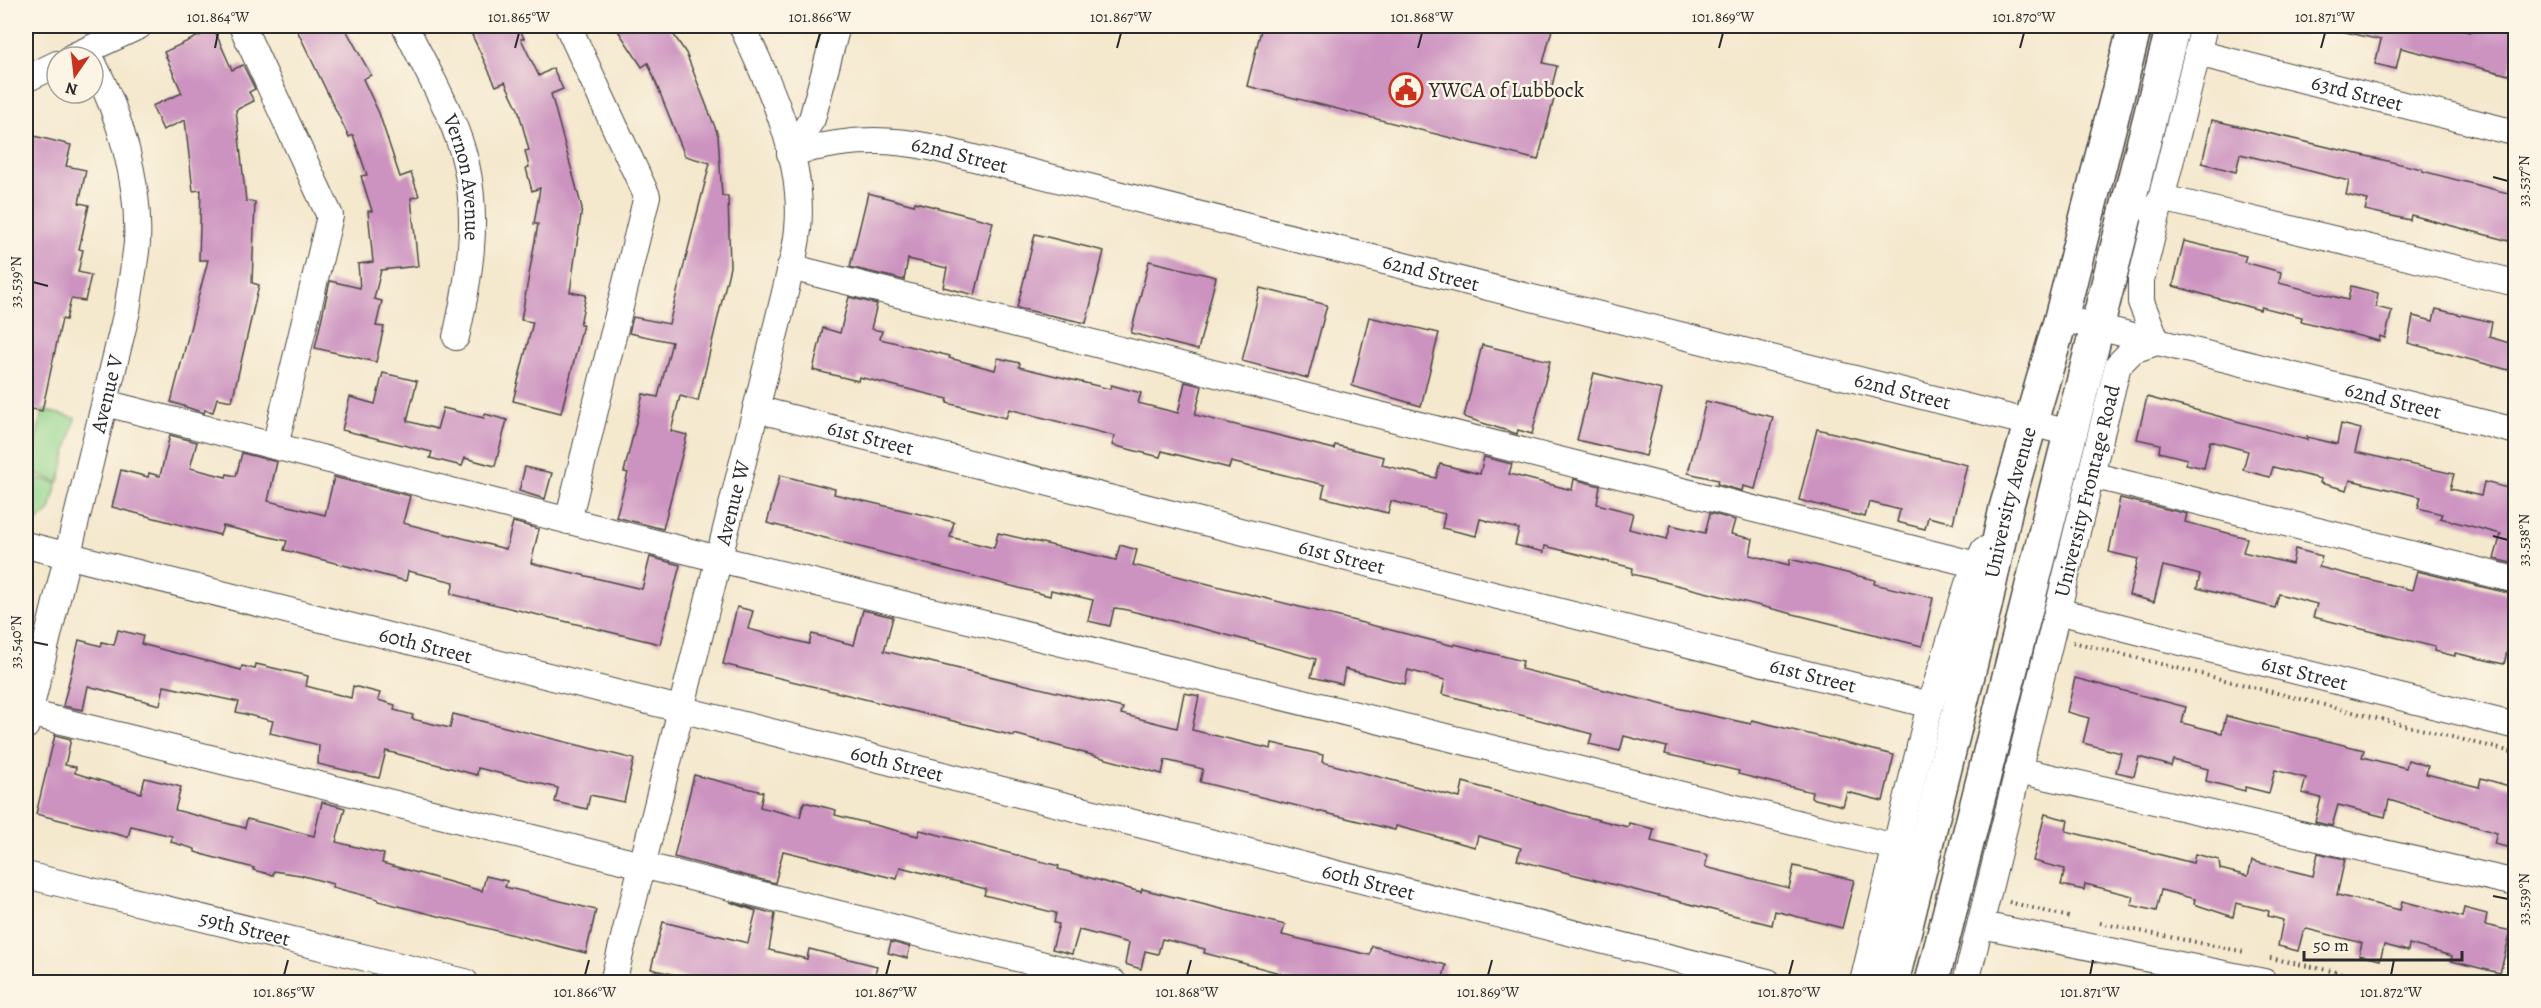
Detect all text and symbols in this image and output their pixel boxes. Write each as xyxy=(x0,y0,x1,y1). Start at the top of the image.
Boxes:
text: 101.864°W xyxy=(187,7,249,27)
text: 101.865°W xyxy=(488,7,550,27)
text: 101.866°W xyxy=(789,7,851,27)
text: 101.867°W xyxy=(1090,7,1152,27)
text: 101.868°W xyxy=(1391,7,1453,27)
text: 101.869°W xyxy=(1692,7,1754,27)
text: 101.870°W xyxy=(1993,7,2055,27)
text: 101.871°W xyxy=(2295,7,2355,27)
north arrow xyxy=(45,45,105,105)
street label: 63rd Street xyxy=(2308,68,2406,118)
public building icon: YWCA of Lubbock xyxy=(1388,72,1424,108)
text: N xyxy=(63,76,80,101)
place label: YWCA of Lubbock xyxy=(1428,76,1585,104)
street label: Vernon Avenue xyxy=(436,109,486,241)
street label: 62nd Street xyxy=(909,130,1011,180)
text: 33.537°N xyxy=(2514,155,2534,207)
street label: 62nd Street xyxy=(1380,247,1482,298)
text: 33.539°N xyxy=(6,256,26,308)
street label: Avenue V xyxy=(84,352,130,437)
street label: 62nd Street xyxy=(1851,365,1954,417)
street label: 62nd Street xyxy=(2342,375,2444,426)
street label: University Frontage Road xyxy=(2047,381,2127,600)
street label: 61st Street xyxy=(824,413,917,462)
street label: University Avenue xyxy=(1977,423,2043,581)
street label: Avenue W xyxy=(708,457,757,549)
text: 33.538°N xyxy=(2514,514,2534,566)
street label: 61st Street xyxy=(1296,532,1388,581)
text: 33.540°N xyxy=(6,615,26,669)
street label: 60th Street xyxy=(376,620,475,670)
street label: 61st Street xyxy=(2258,649,2351,697)
street label: 61st Street xyxy=(1767,651,1859,700)
street label: 60th Street xyxy=(848,738,947,789)
street label: 60th Street xyxy=(1319,857,1418,907)
text: 33.539°N xyxy=(2514,873,2534,925)
street label: 59th Street xyxy=(196,904,293,953)
scale bar xyxy=(2304,924,2462,962)
text: 50 m xyxy=(2313,933,2349,957)
text: 101.865°W xyxy=(253,982,315,1002)
text: 101.866°W xyxy=(554,982,616,1002)
text: 101.867°W xyxy=(855,982,917,1002)
text: 101.868°W xyxy=(1156,982,1218,1002)
text: 101.869°W xyxy=(1457,982,1519,1002)
text: 101.870°W xyxy=(1758,982,1820,1002)
text: 101.871°W xyxy=(2060,982,2120,1002)
text: 101.872°W xyxy=(2360,982,2422,1002)

